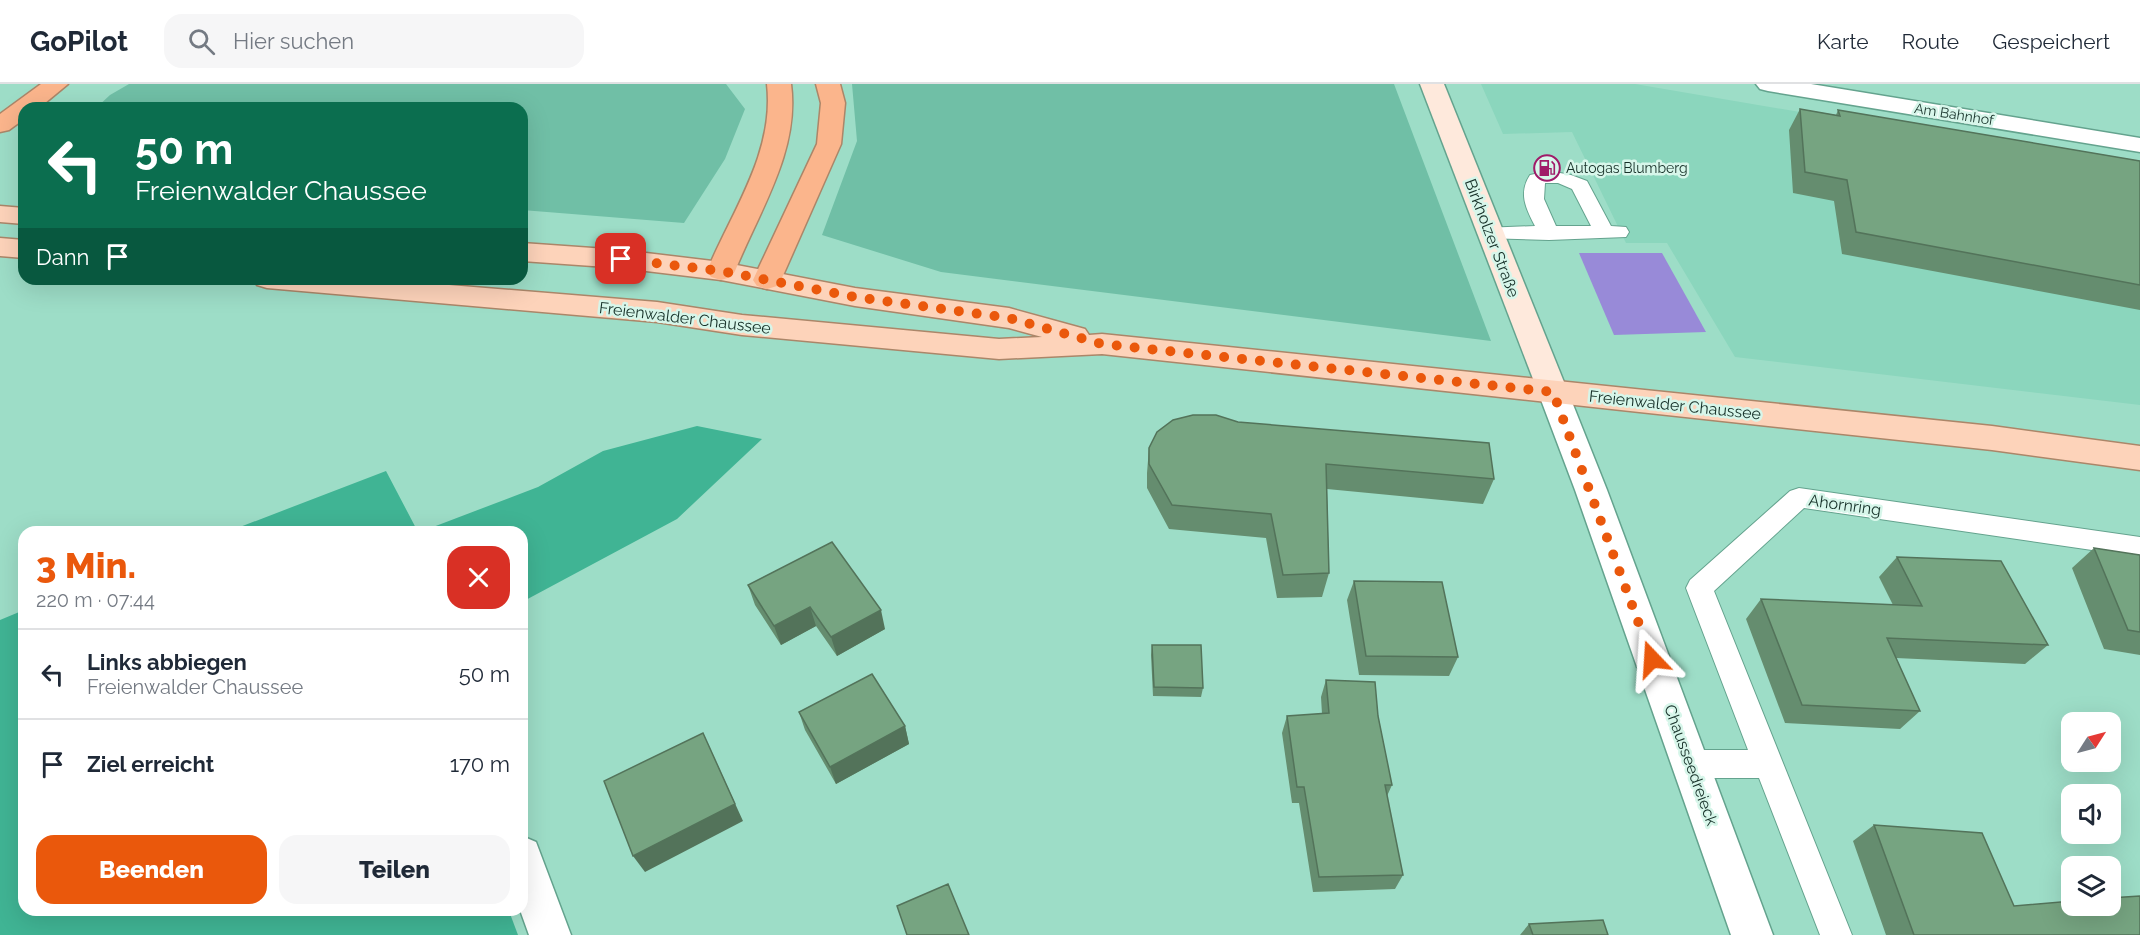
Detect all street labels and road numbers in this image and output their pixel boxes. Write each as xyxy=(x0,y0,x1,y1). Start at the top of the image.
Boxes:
street label: Am Bahnhof xyxy=(1913,100,1996,128)
street label: Birkholzer Straße xyxy=(1461,176,1523,300)
street label: Freienwalder Chaussee xyxy=(598,298,772,338)
street label: Freienwalder Chaussee xyxy=(1588,387,1762,423)
street label: Ahornring xyxy=(1808,491,1882,519)
street label: Chausseedreieck xyxy=(1660,702,1722,829)

